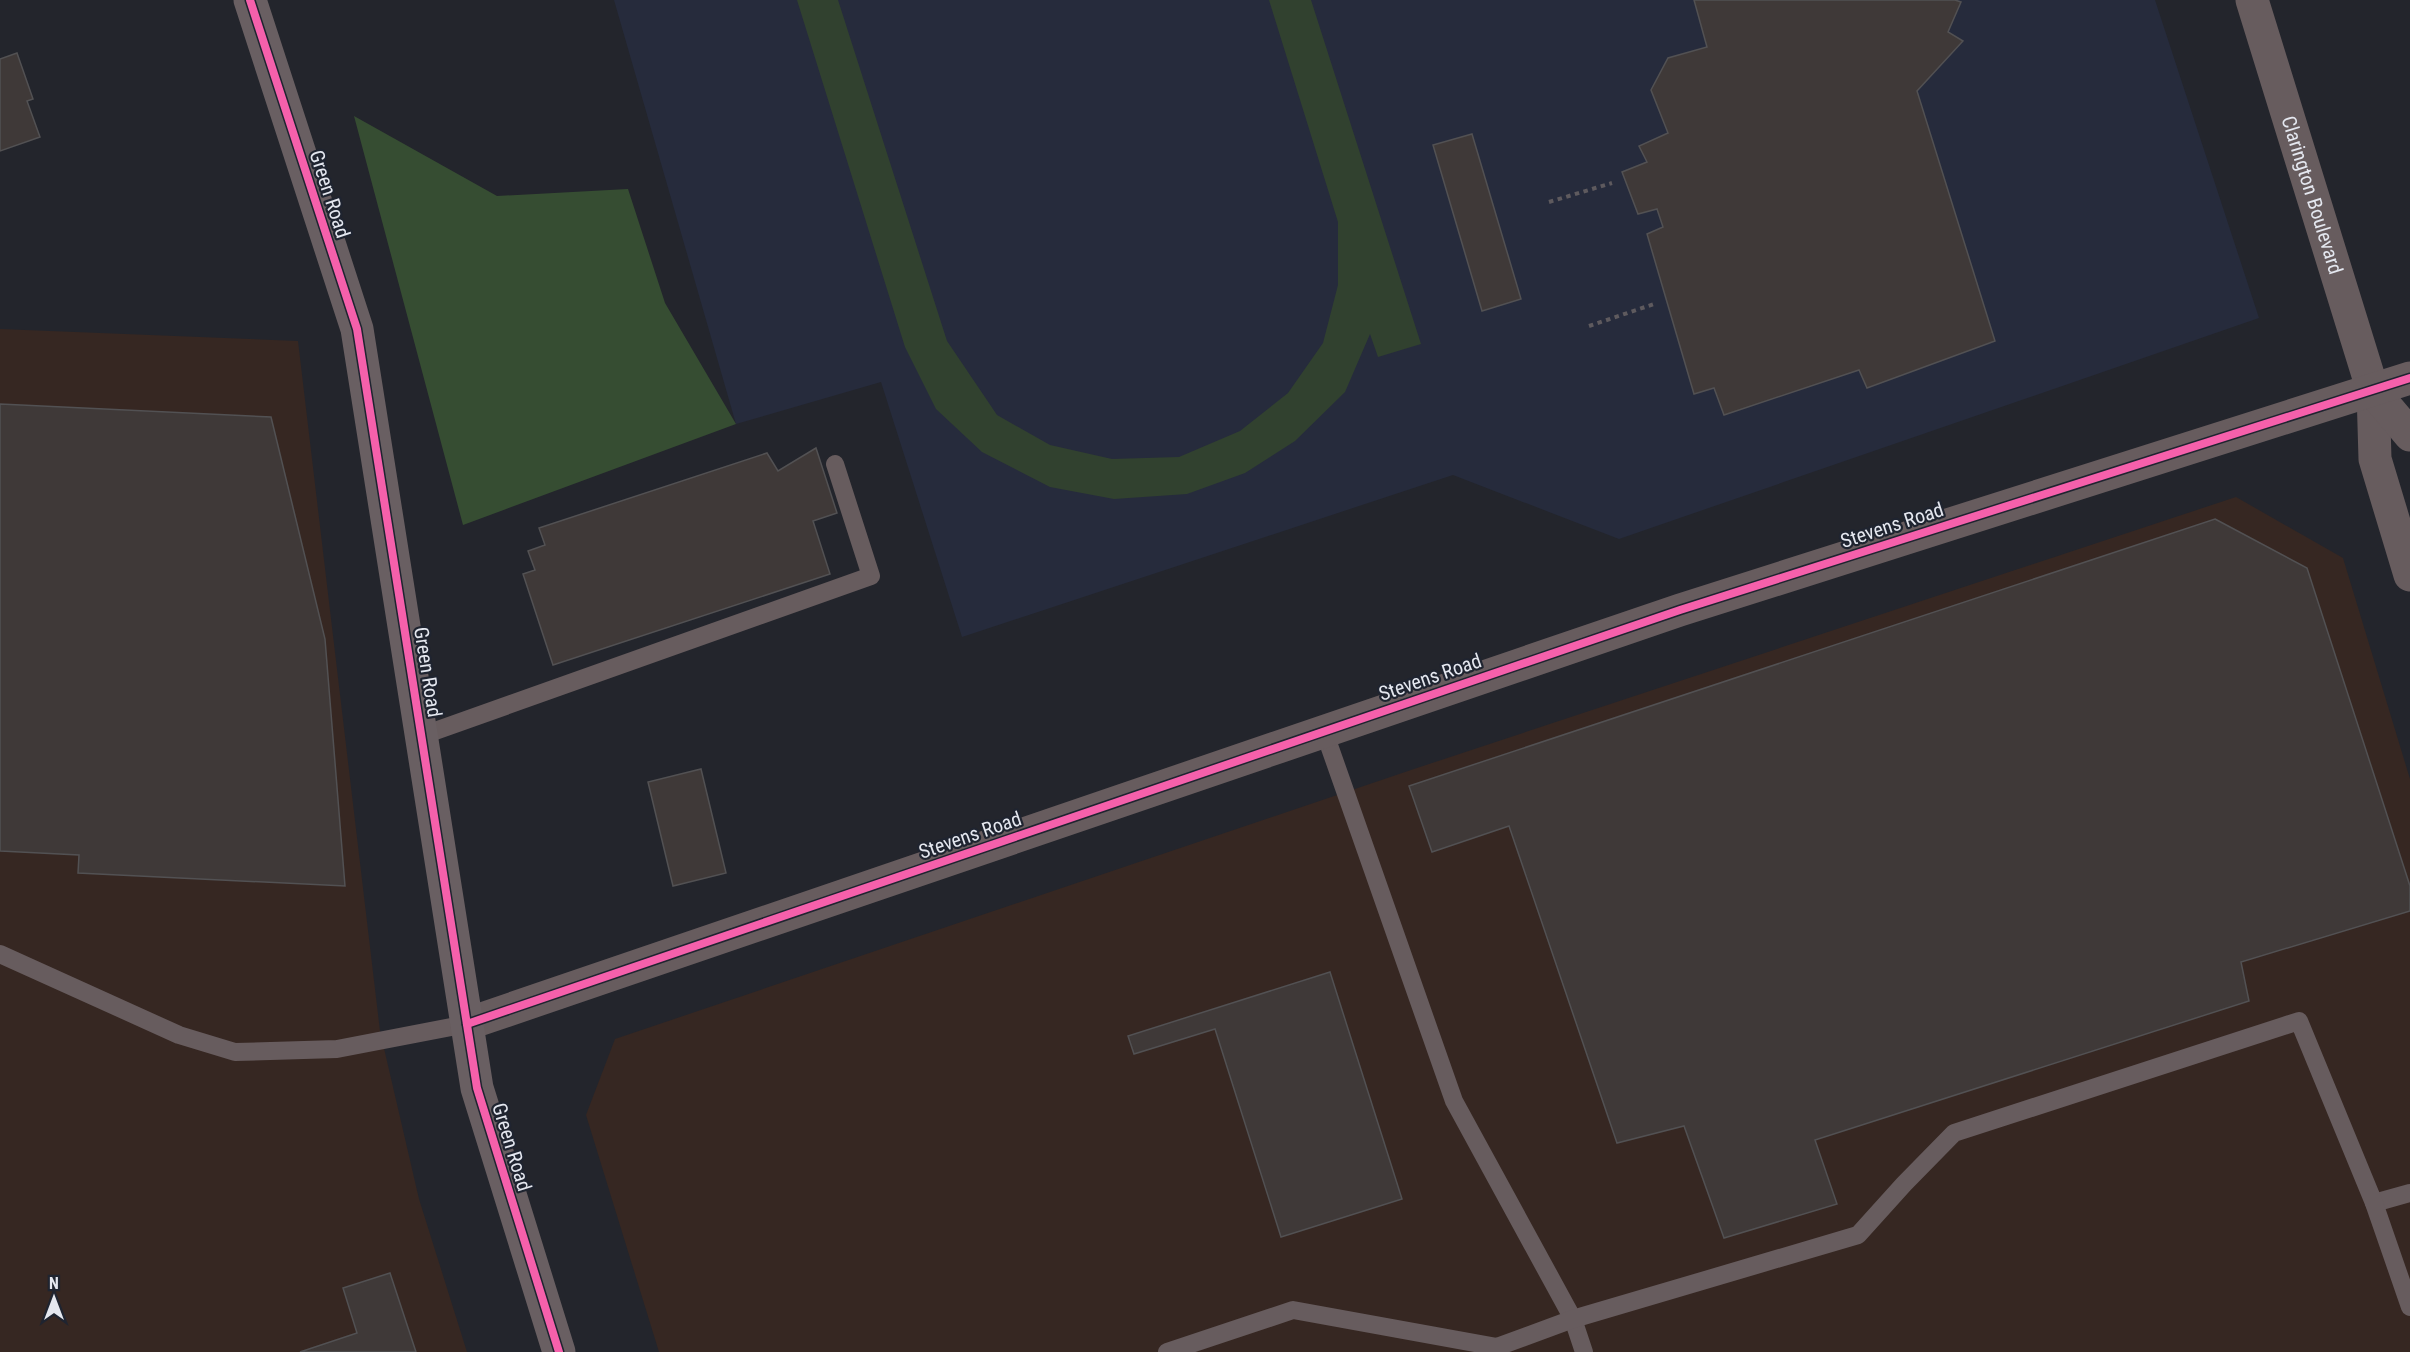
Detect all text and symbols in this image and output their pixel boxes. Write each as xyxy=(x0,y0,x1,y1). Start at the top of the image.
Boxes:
street label: Clarington Boulevard xyxy=(2277,113,2348,277)
street label: Green Road xyxy=(305,147,355,241)
street label: Stevens Road xyxy=(1837,497,1947,553)
street label: Green Road xyxy=(409,625,447,719)
street label: Stevens Road xyxy=(1376,648,1484,706)
street label: Stevens Road xyxy=(916,806,1024,864)
street label: Green Road xyxy=(487,1100,537,1194)
north arrow xyxy=(24,1268,84,1328)
text: N xyxy=(49,1274,59,1293)

